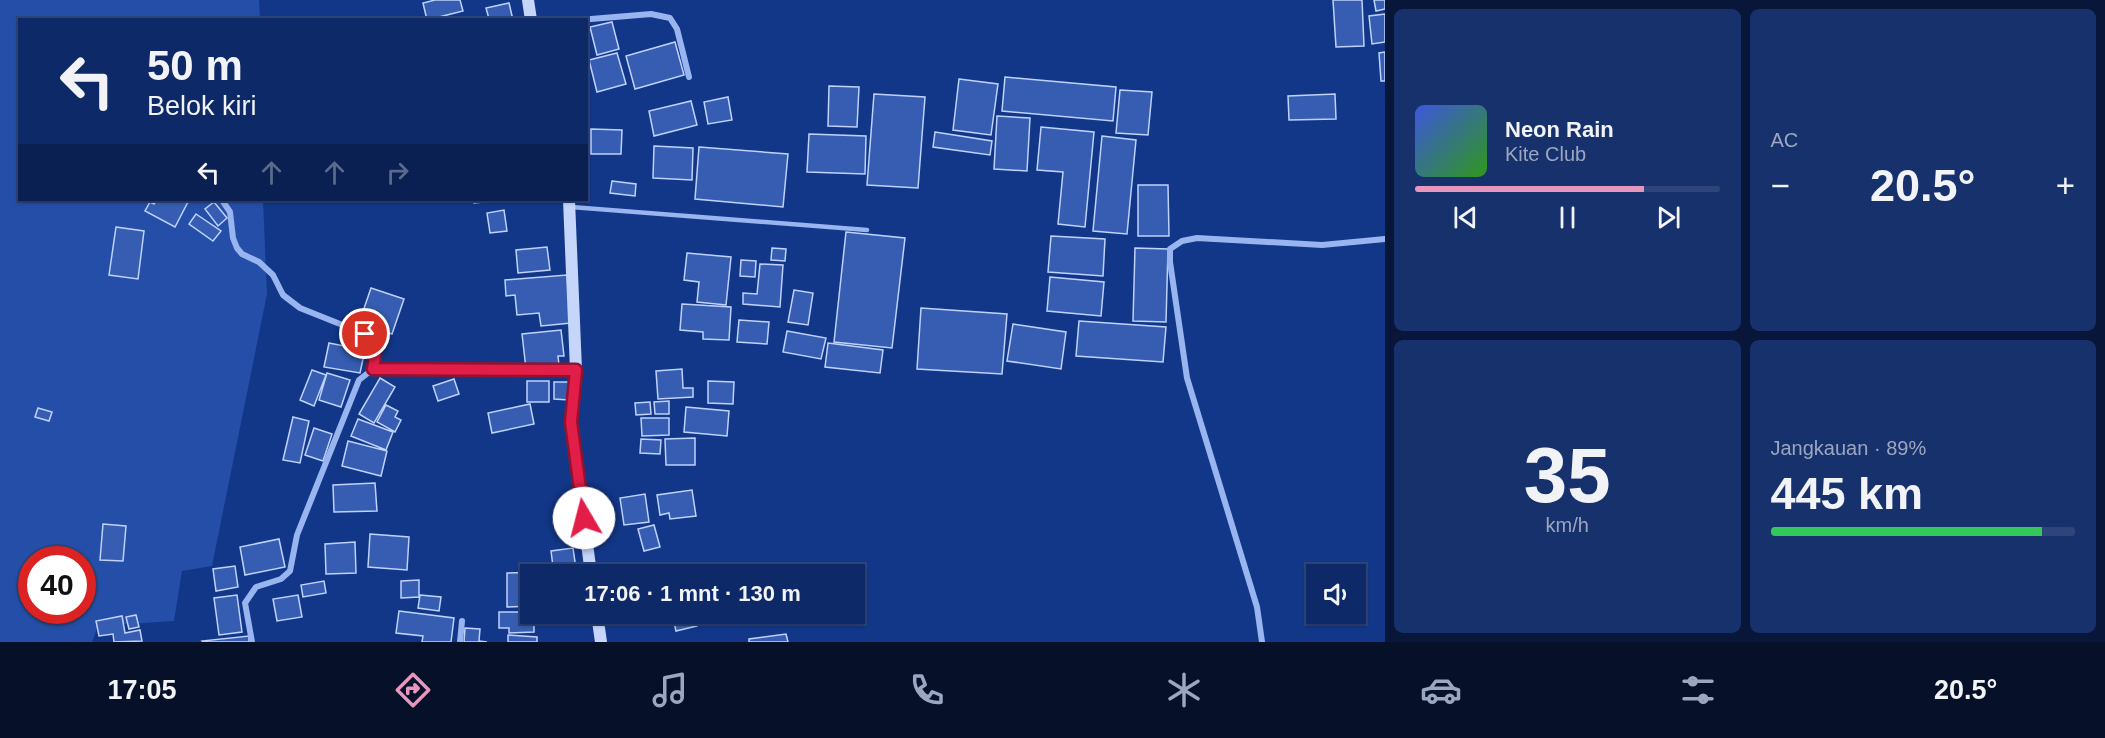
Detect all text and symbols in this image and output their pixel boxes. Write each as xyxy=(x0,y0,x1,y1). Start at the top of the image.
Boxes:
icon: left xyxy=(48,42,126,120)
text: 50 m xyxy=(147,42,243,89)
text: Belok kiri xyxy=(147,91,257,121)
text: Neon Rain xyxy=(1505,117,1614,142)
text: AC xyxy=(1771,129,1798,151)
text: Kite Club xyxy=(1505,143,1586,165)
icon: left xyxy=(192,156,225,189)
icon: ahead xyxy=(255,156,288,189)
icon: ahead xyxy=(318,156,351,189)
icon: right xyxy=(381,156,414,189)
text: 20.5° xyxy=(1870,160,1976,211)
text: − xyxy=(1771,167,1790,204)
text: + xyxy=(2056,167,2075,204)
icon: previous xyxy=(1449,201,1482,234)
icon: pause xyxy=(1551,201,1584,234)
icon: next xyxy=(1652,201,1685,234)
pin xyxy=(339,308,390,359)
icon: arrive xyxy=(348,317,381,350)
text: 35 xyxy=(1524,431,1611,519)
text: Jangkauan · 89% xyxy=(1771,437,1926,459)
text: 445 km xyxy=(1771,468,1923,519)
position arrow xyxy=(552,486,616,550)
text: km/h xyxy=(1546,514,1589,536)
speed limit sign: 40 xyxy=(18,546,96,624)
map controls xyxy=(1306,564,1366,624)
button: sound xyxy=(1306,564,1366,624)
text: 17:06 · 1 mnt · 130 m xyxy=(584,581,801,606)
icon: directions xyxy=(392,669,434,711)
icon: music xyxy=(649,669,691,711)
icon: phone xyxy=(906,669,948,711)
icon: climate xyxy=(1163,669,1205,711)
icon: car xyxy=(1420,669,1462,711)
icon: filters xyxy=(1677,669,1719,711)
text: 17:05 xyxy=(108,675,177,705)
text: 20.5° xyxy=(1934,675,1997,705)

